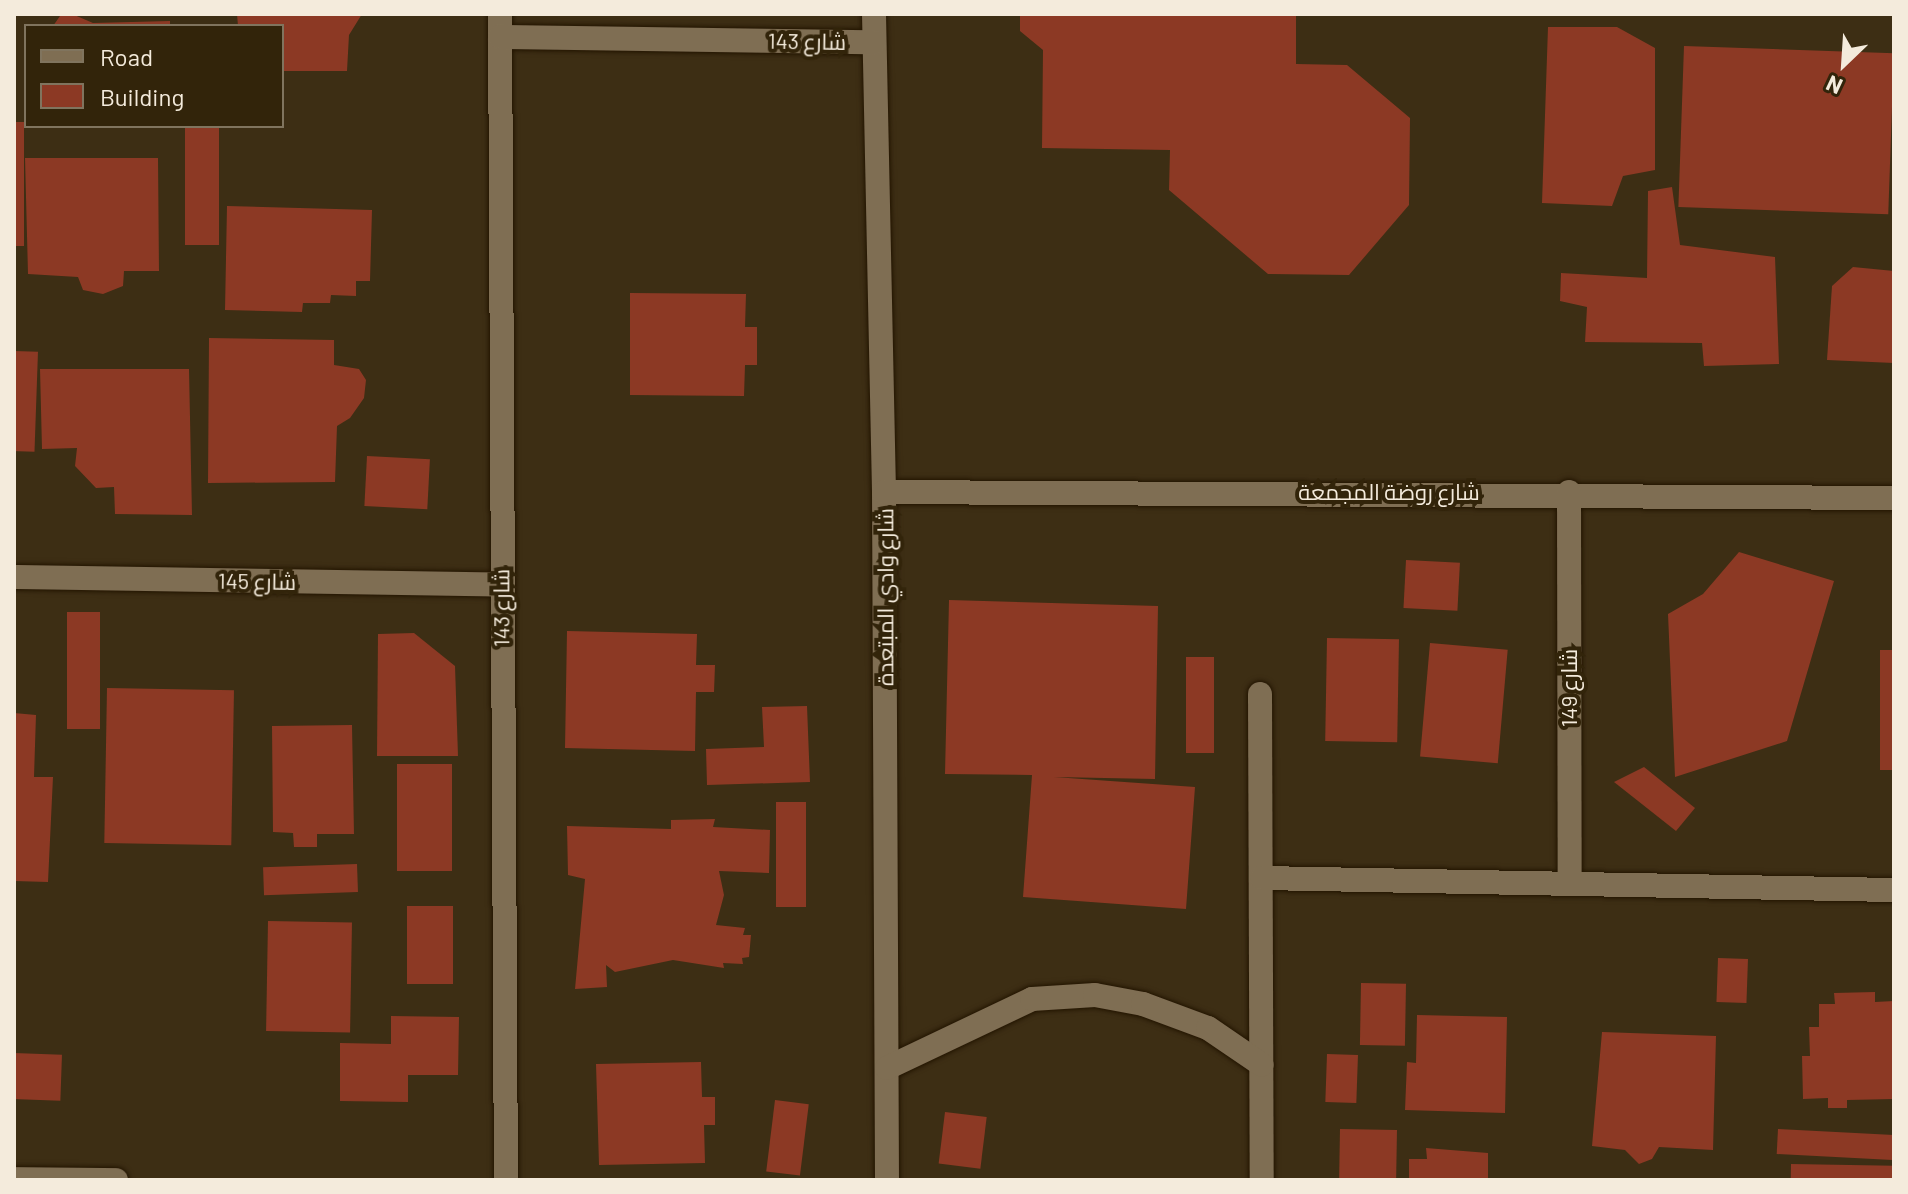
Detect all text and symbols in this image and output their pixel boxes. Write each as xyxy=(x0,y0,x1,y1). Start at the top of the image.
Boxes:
legend xyxy=(24,24,284,128)
north arrow xyxy=(1804,24,1884,104)
street label: شارع 143 xyxy=(768,27,846,55)
text: Road xyxy=(100,42,153,71)
text: N xyxy=(1822,71,1846,101)
text: Building xyxy=(100,82,184,111)
street label: شارع روضة المجمعة xyxy=(1298,479,1480,505)
street label: شارع وادي المبتعدة xyxy=(872,508,898,686)
street label: شارع 145 xyxy=(218,567,296,595)
street label: شارع 143 xyxy=(488,569,514,647)
street label: شارع 149 xyxy=(1556,649,1582,727)

